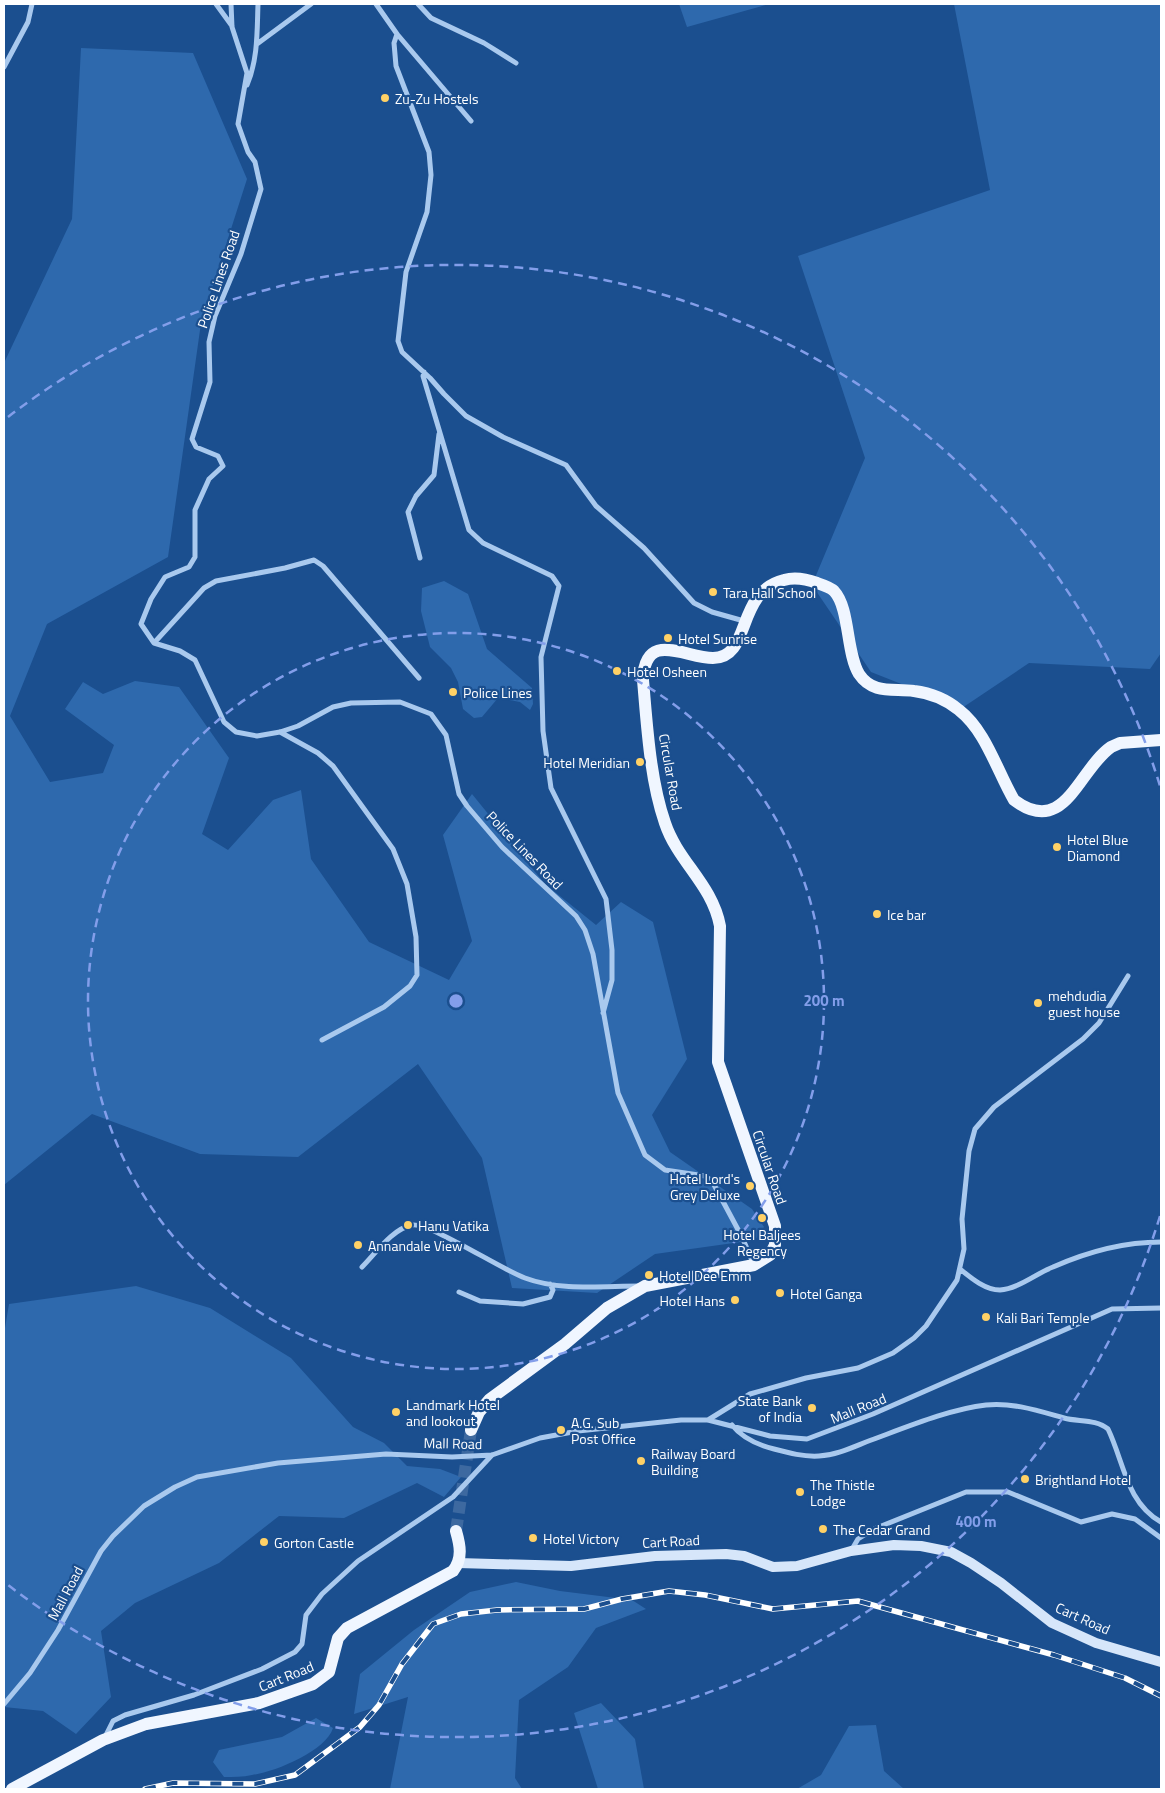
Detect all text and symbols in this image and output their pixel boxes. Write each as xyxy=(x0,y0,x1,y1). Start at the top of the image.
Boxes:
place label: Zu-Zu Hostels xyxy=(395,88,478,109)
marker: Zu-Zu Hostels xyxy=(379,92,391,104)
street label: Police Lines Road xyxy=(191,227,245,331)
place label: Tara Hall School xyxy=(723,582,816,603)
marker: Tara Hall School xyxy=(707,586,719,598)
place label: Hotel Sunrise xyxy=(678,628,757,649)
marker: Hotel Sunrise xyxy=(662,632,674,644)
place label: Hotel Osheen xyxy=(627,661,707,682)
marker: Hotel Osheen xyxy=(611,665,623,677)
place label: Police Lines xyxy=(463,682,532,703)
marker: Police Lines xyxy=(447,686,459,698)
street label: Circular Road xyxy=(654,732,688,812)
place label: Hotel Meridian xyxy=(543,752,630,773)
marker: Hotel Meridian xyxy=(634,756,646,768)
street label: Police Lines Road xyxy=(482,806,568,894)
place label: Hotel Blue Diamond xyxy=(1067,829,1128,866)
marker: Hotel Blue Diamond xyxy=(1051,841,1063,853)
place label: Ice bar xyxy=(887,904,926,925)
marker: Ice bar xyxy=(871,908,883,920)
place label: mehdudia guest house xyxy=(1048,985,1120,1022)
text: 200 m xyxy=(803,989,845,1012)
centre of rings xyxy=(447,992,465,1010)
marker: mehdudia guest house xyxy=(1032,997,1044,1009)
street label: Circular Road xyxy=(747,1127,793,1207)
place label: Hotel Lord's Grey Deluxe xyxy=(670,1168,740,1205)
marker: Hotel Lord's Grey Deluxe xyxy=(744,1180,756,1192)
marker: Hotel Baljees Regency xyxy=(756,1212,768,1224)
place label: Hanu Vatika xyxy=(418,1215,489,1236)
marker: Hanu Vatika xyxy=(402,1219,414,1231)
place label: Hotel Baljees Regency xyxy=(723,1224,801,1261)
place label: Annandale View xyxy=(368,1235,463,1256)
marker: Annandale View xyxy=(352,1239,364,1251)
place label: Hotel Dee Emm xyxy=(659,1265,751,1286)
marker: Hotel Dee Emm xyxy=(643,1269,655,1281)
place label: Hotel Ganga xyxy=(790,1283,862,1304)
marker: Hotel Ganga xyxy=(774,1287,786,1299)
place label: Hotel Hans xyxy=(659,1290,725,1311)
marker: Hotel Hans xyxy=(729,1294,741,1306)
place label: Kali Bari Temple xyxy=(996,1307,1090,1328)
marker: Kali Bari Temple xyxy=(980,1311,992,1323)
street label: Mall Road xyxy=(827,1387,889,1429)
place label: State Bank of India xyxy=(738,1390,802,1427)
place label: Landmark Hotel and lookout xyxy=(406,1394,500,1431)
marker: State Bank of India xyxy=(806,1402,818,1414)
marker: Landmark Hotel and lookout xyxy=(390,1406,402,1418)
place label: A.G. Sub Post Office xyxy=(571,1412,636,1449)
marker: A.G. Sub Post Office xyxy=(555,1424,567,1436)
street label: Mall Road xyxy=(424,1432,482,1454)
place label: Railway Board Building xyxy=(651,1443,735,1480)
marker: Railway Board Building xyxy=(635,1455,647,1467)
place label: Brightland Hotel xyxy=(1035,1469,1131,1490)
marker: Brightland Hotel xyxy=(1019,1473,1031,1485)
place label: The Thistle Lodge xyxy=(810,1474,875,1511)
marker: The Thistle Lodge xyxy=(794,1486,806,1498)
text: 400 m xyxy=(955,1510,997,1533)
place label: The Cedar Grand xyxy=(833,1519,930,1540)
marker: The Cedar Grand xyxy=(817,1523,829,1535)
place label: Hotel Victory xyxy=(543,1528,619,1549)
street label: Cart Road xyxy=(642,1529,700,1553)
place label: Gorton Castle xyxy=(274,1532,354,1553)
marker: Hotel Victory xyxy=(527,1532,539,1544)
marker: Gorton Castle xyxy=(258,1536,270,1548)
street label: Mall Road xyxy=(42,1562,88,1624)
street label: Cart Road xyxy=(1052,1597,1114,1639)
street label: Cart Road xyxy=(255,1655,317,1697)

